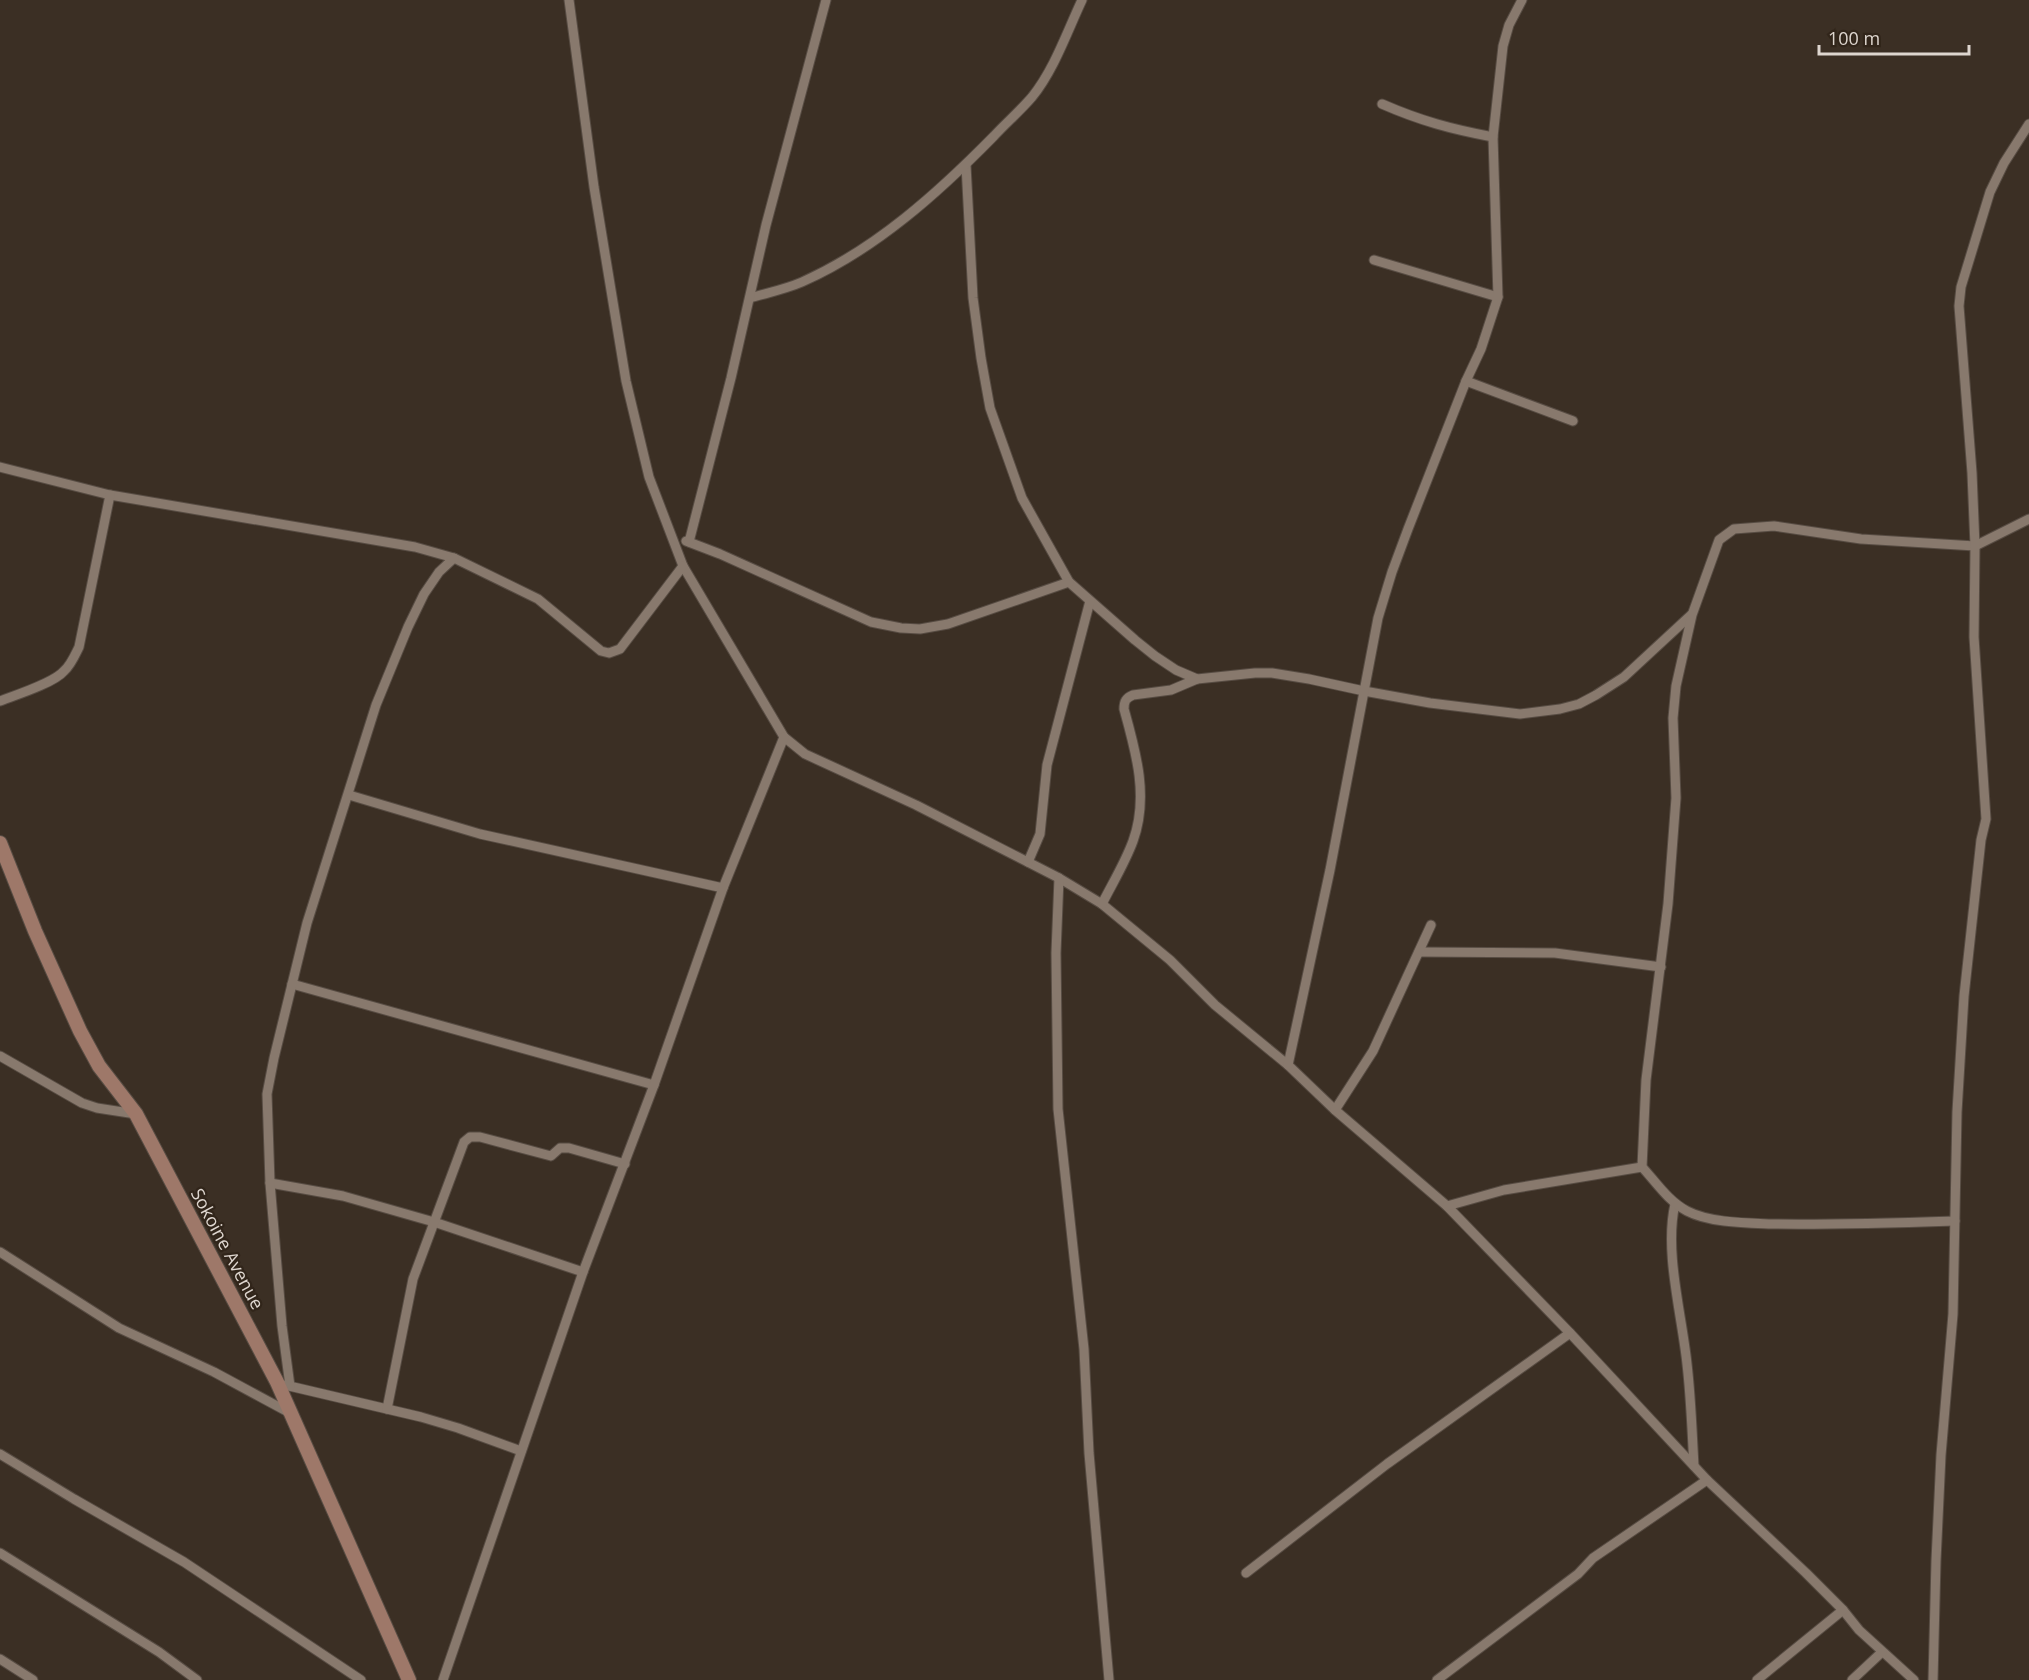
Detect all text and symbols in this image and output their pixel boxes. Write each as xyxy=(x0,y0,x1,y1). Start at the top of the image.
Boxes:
scale bar xyxy=(1819,18,1969,56)
text: 100 m xyxy=(1828,26,1880,50)
street label: Sokoine Avenue xyxy=(186,1184,270,1313)

